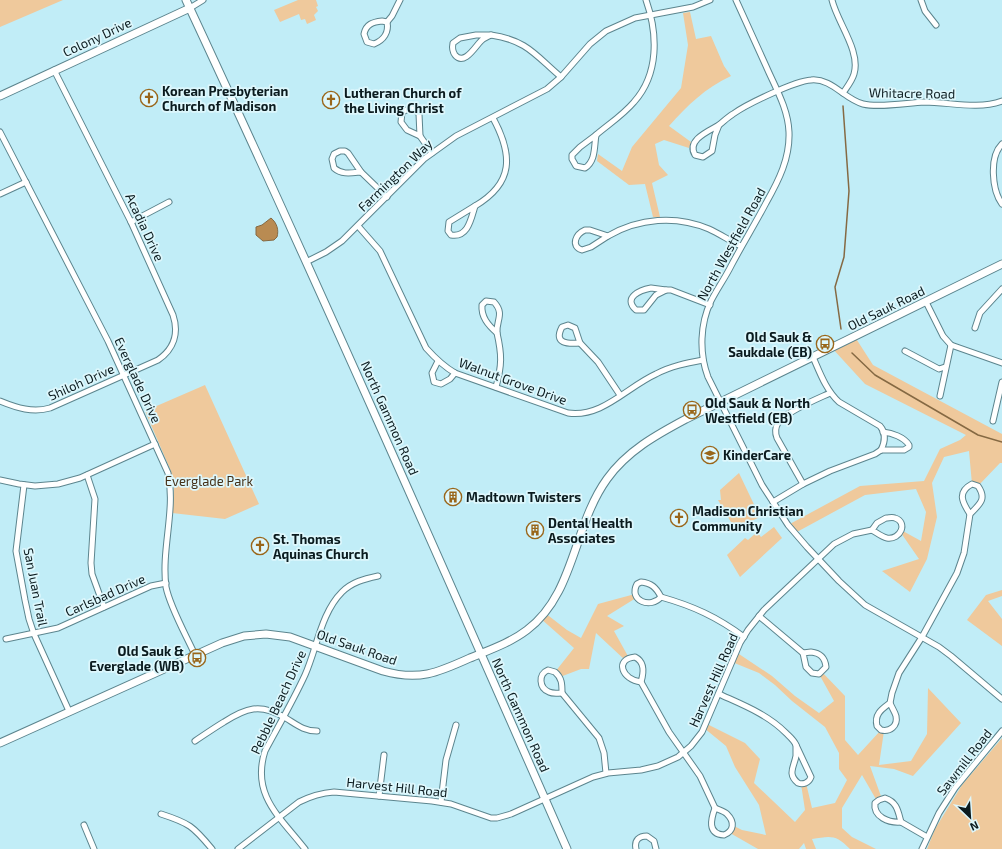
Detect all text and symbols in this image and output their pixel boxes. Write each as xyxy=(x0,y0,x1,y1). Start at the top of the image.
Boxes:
street label: Colony Drive xyxy=(60,14,134,60)
place label: Korean Presbyterian Church of Madison xyxy=(162,83,288,114)
street label: Whitacre Road xyxy=(869,84,955,102)
place label: Lutheran Church of the Living Christ xyxy=(344,85,462,116)
church icon: Korean Presbyterian Church of Madison xyxy=(139,88,159,108)
church icon: Lutheran Church of the Living Christ xyxy=(321,90,341,110)
street label: Farmington Way xyxy=(354,135,436,215)
street label: North Westfield Road xyxy=(693,185,769,303)
street label: Acadia Drive xyxy=(122,190,168,264)
street label: Old Sauk Road xyxy=(845,282,927,334)
place label: Old Sauk & Saukdale (EB) xyxy=(728,329,812,360)
bus stop icon: Old Sauk & Saukdale (EB) xyxy=(815,334,835,354)
street label: Everglade Drive xyxy=(111,335,165,425)
street label: Walnut Grove Drive xyxy=(457,354,569,408)
street label: North Gammon Road xyxy=(358,359,422,477)
street label: Shiloh Drive xyxy=(45,360,117,404)
place label: Old Sauk & North Westfield (EB) xyxy=(705,395,810,426)
bus stop icon: Old Sauk & North Westfield (EB) xyxy=(682,400,702,420)
school or university icon: KinderCare xyxy=(700,445,720,465)
place label: KinderCare xyxy=(723,447,791,463)
park label: Everglade Park xyxy=(165,473,254,489)
building icon: Madtown Twisters xyxy=(443,487,463,507)
place label: Madtown Twisters xyxy=(466,489,581,505)
place label: Madison Christian Community xyxy=(692,503,804,534)
church icon: Madison Christian Community xyxy=(669,508,689,528)
place label: Dental Health Associates xyxy=(548,515,633,546)
building icon: Dental Health Associates xyxy=(525,520,545,540)
place label: St. Thomas Aquinas Church xyxy=(273,531,369,562)
church icon: St. Thomas Aquinas Church xyxy=(250,536,270,556)
street label: San Juan Trail xyxy=(21,546,51,628)
street label: Carlsbad Drive xyxy=(62,570,148,620)
street label: Old Sauk Road xyxy=(315,626,399,668)
street label: Harvest Hill Road xyxy=(685,630,741,730)
place label: Old Sauk & Everglade (WB) xyxy=(89,643,184,674)
street label: Pebble Beach Drive xyxy=(247,647,309,757)
bus stop icon: Old Sauk & Everglade (WB) xyxy=(187,648,207,668)
street label: North Gammon Road xyxy=(489,656,553,774)
street label: Sawmill Road xyxy=(933,726,995,798)
street label: Harvest Hill Road xyxy=(346,774,448,800)
north arrow xyxy=(950,797,990,837)
text: N xyxy=(968,819,981,834)

